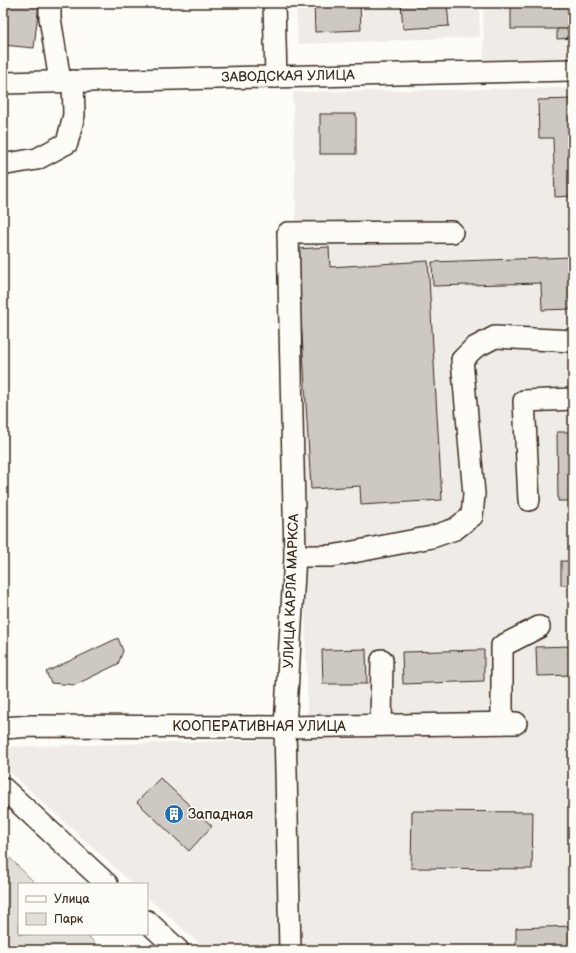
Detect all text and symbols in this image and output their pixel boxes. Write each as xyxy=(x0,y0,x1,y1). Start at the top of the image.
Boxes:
street label: ЗАВОДСКАЯ УЛИЦА xyxy=(221,66,355,86)
street label: УЛИЦА КАРЛА МАРКСА xyxy=(280,513,302,669)
street label: КООПЕРАТИВНАЯ УЛИЦА xyxy=(172,718,346,735)
building icon: Западная xyxy=(163,803,185,825)
place label: Западная xyxy=(188,806,254,823)
legend xyxy=(18,883,148,935)
text: Улица xyxy=(54,892,90,907)
text: Парк xyxy=(54,912,84,927)

